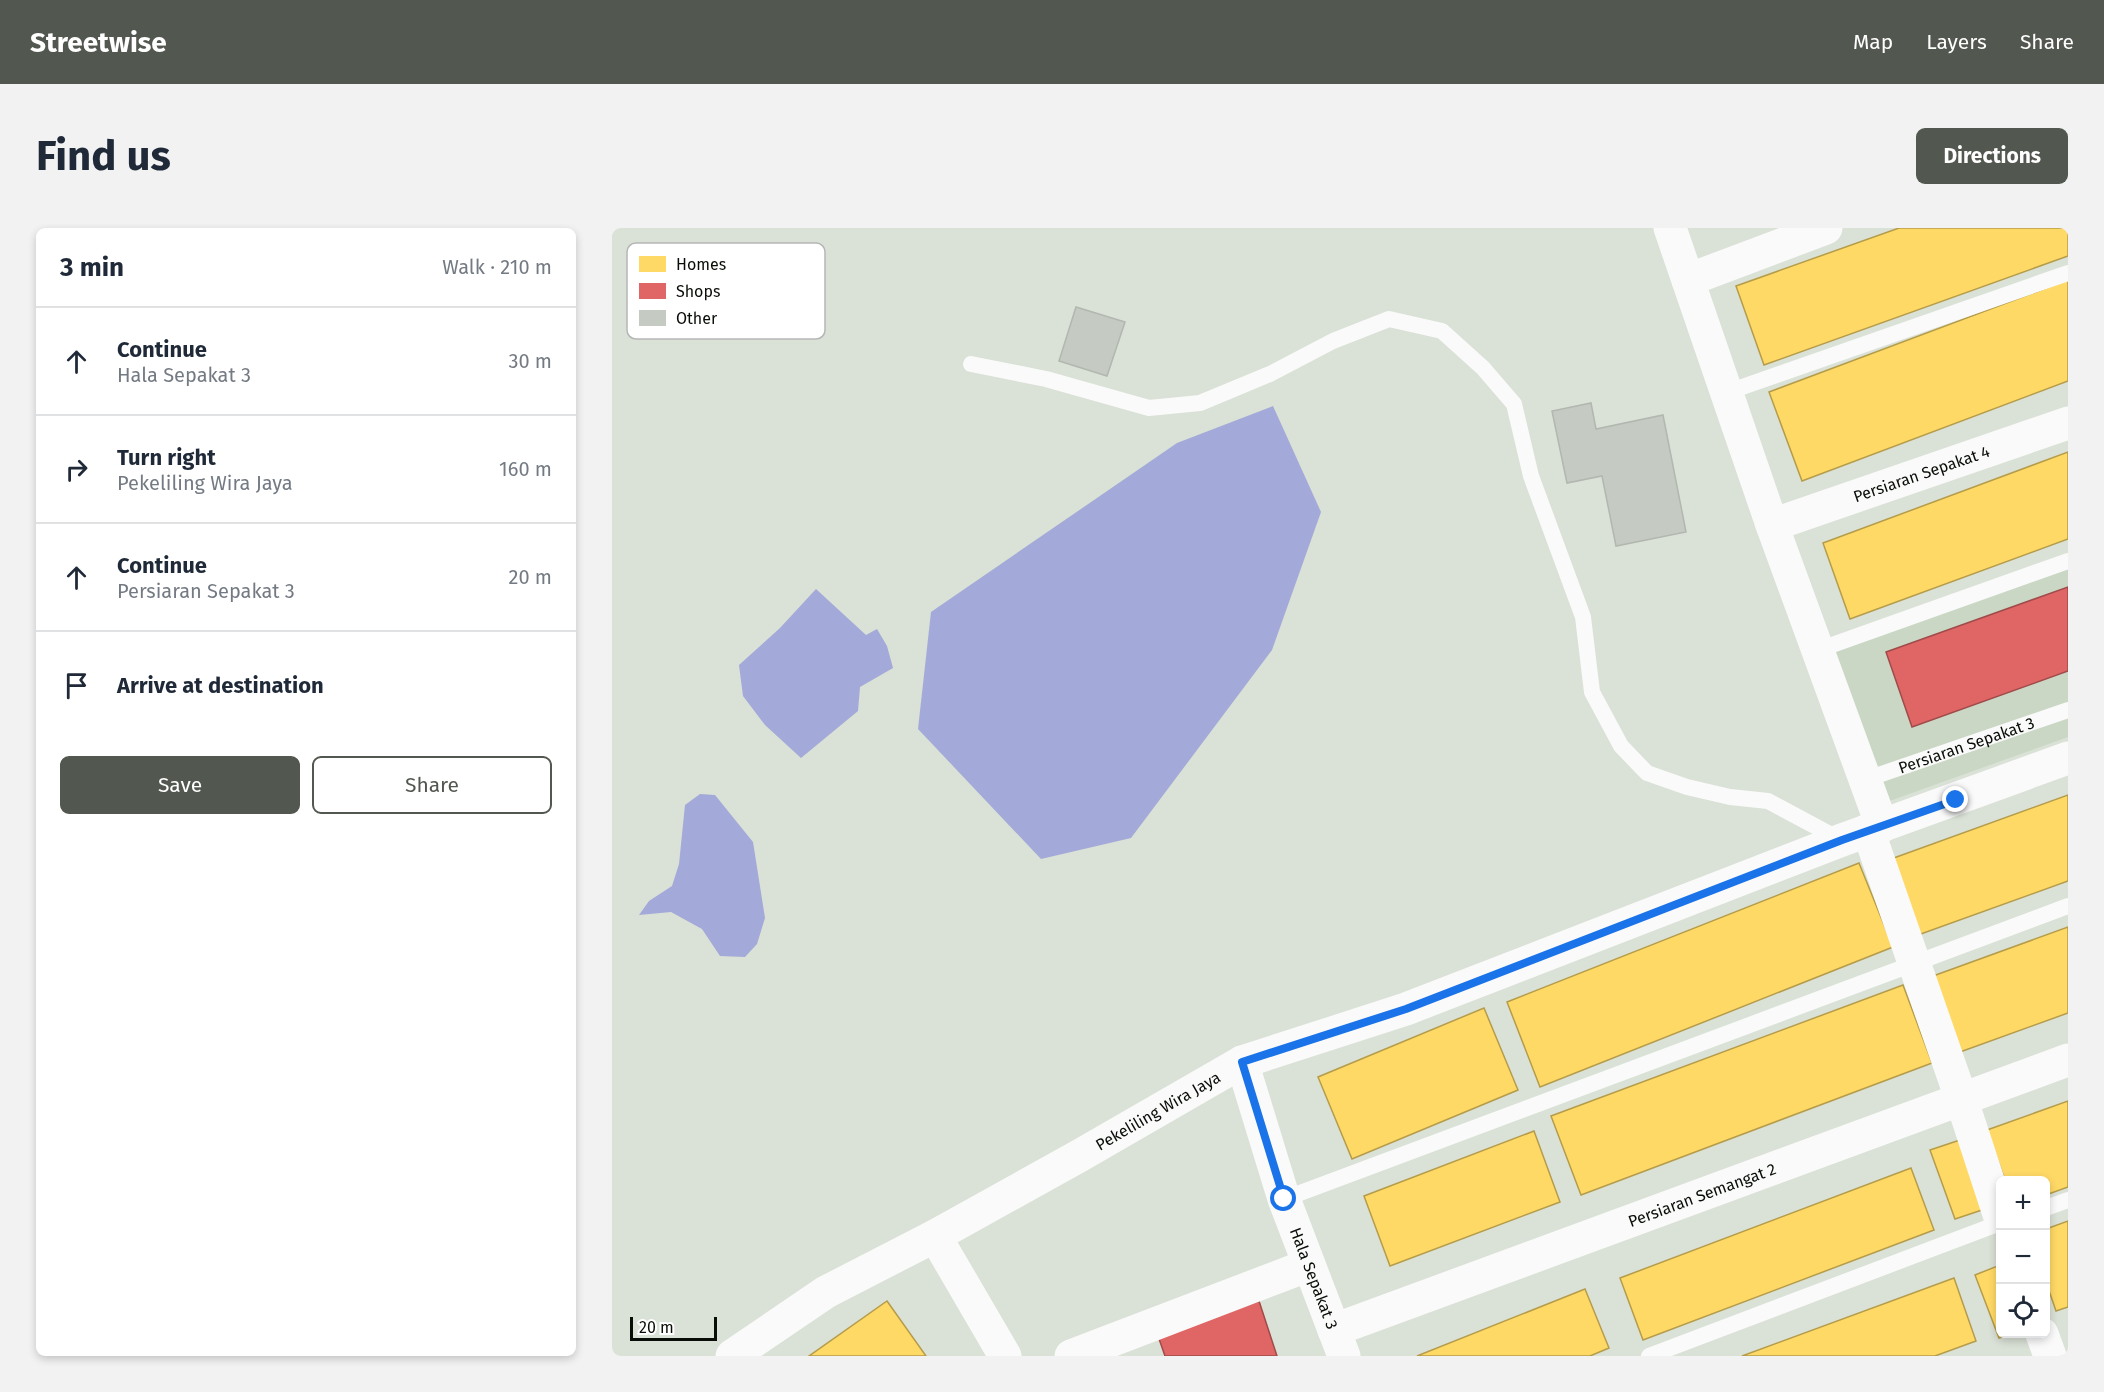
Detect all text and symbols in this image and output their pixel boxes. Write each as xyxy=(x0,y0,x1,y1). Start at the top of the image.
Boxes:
text: Streetwise xyxy=(30,26,167,59)
text: Map xyxy=(1853,29,1893,55)
text: Layers xyxy=(1926,29,1987,55)
text: Share xyxy=(2020,29,2074,55)
button: Directions xyxy=(1916,128,2068,184)
text: Find us xyxy=(36,131,171,181)
legend xyxy=(627,243,825,339)
text: 3 min xyxy=(60,252,124,283)
text: Walk · 210 m xyxy=(442,255,552,279)
text: Homes xyxy=(676,255,726,274)
text: Shops xyxy=(676,282,720,301)
text: Other xyxy=(676,309,718,328)
text: Continue xyxy=(117,336,207,363)
icon: ahead xyxy=(60,345,93,378)
text: 30 m xyxy=(508,349,552,373)
text: Hala Sepakat 3 xyxy=(117,363,251,387)
street label: Persiaran Sepakat 4 xyxy=(1851,442,1993,506)
text: Turn right xyxy=(117,444,216,471)
icon: right xyxy=(60,453,93,486)
text: 160 m xyxy=(499,457,552,481)
text: Pekeliling Wira Jaya xyxy=(117,471,293,495)
text: Continue xyxy=(117,552,207,579)
icon: ahead xyxy=(60,561,93,594)
text: 20 m xyxy=(509,565,552,589)
text: Persiaran Sepakat 3 xyxy=(117,579,295,603)
icon: arrive xyxy=(60,669,93,702)
text: Arrive at destination xyxy=(117,672,324,699)
street label: Persiaran Sepakat 3 xyxy=(1896,713,2037,778)
button: Save xyxy=(60,756,300,814)
button: Share xyxy=(312,756,552,814)
route end xyxy=(1942,786,1968,812)
street label: Pekeliling Wira Jaya xyxy=(1092,1068,1224,1154)
street label: Persiaran Semangat 2 xyxy=(1625,1159,1779,1231)
map controls xyxy=(1996,1176,2050,1338)
button: + xyxy=(1996,1176,2050,1230)
route start xyxy=(1270,1185,1296,1211)
street label: Hala Sepakat 3 xyxy=(1286,1225,1342,1332)
button: − xyxy=(1996,1230,2050,1284)
button: locate xyxy=(1996,1284,2050,1338)
scale bar xyxy=(630,1314,717,1342)
text: 20 m xyxy=(639,1318,674,1337)

